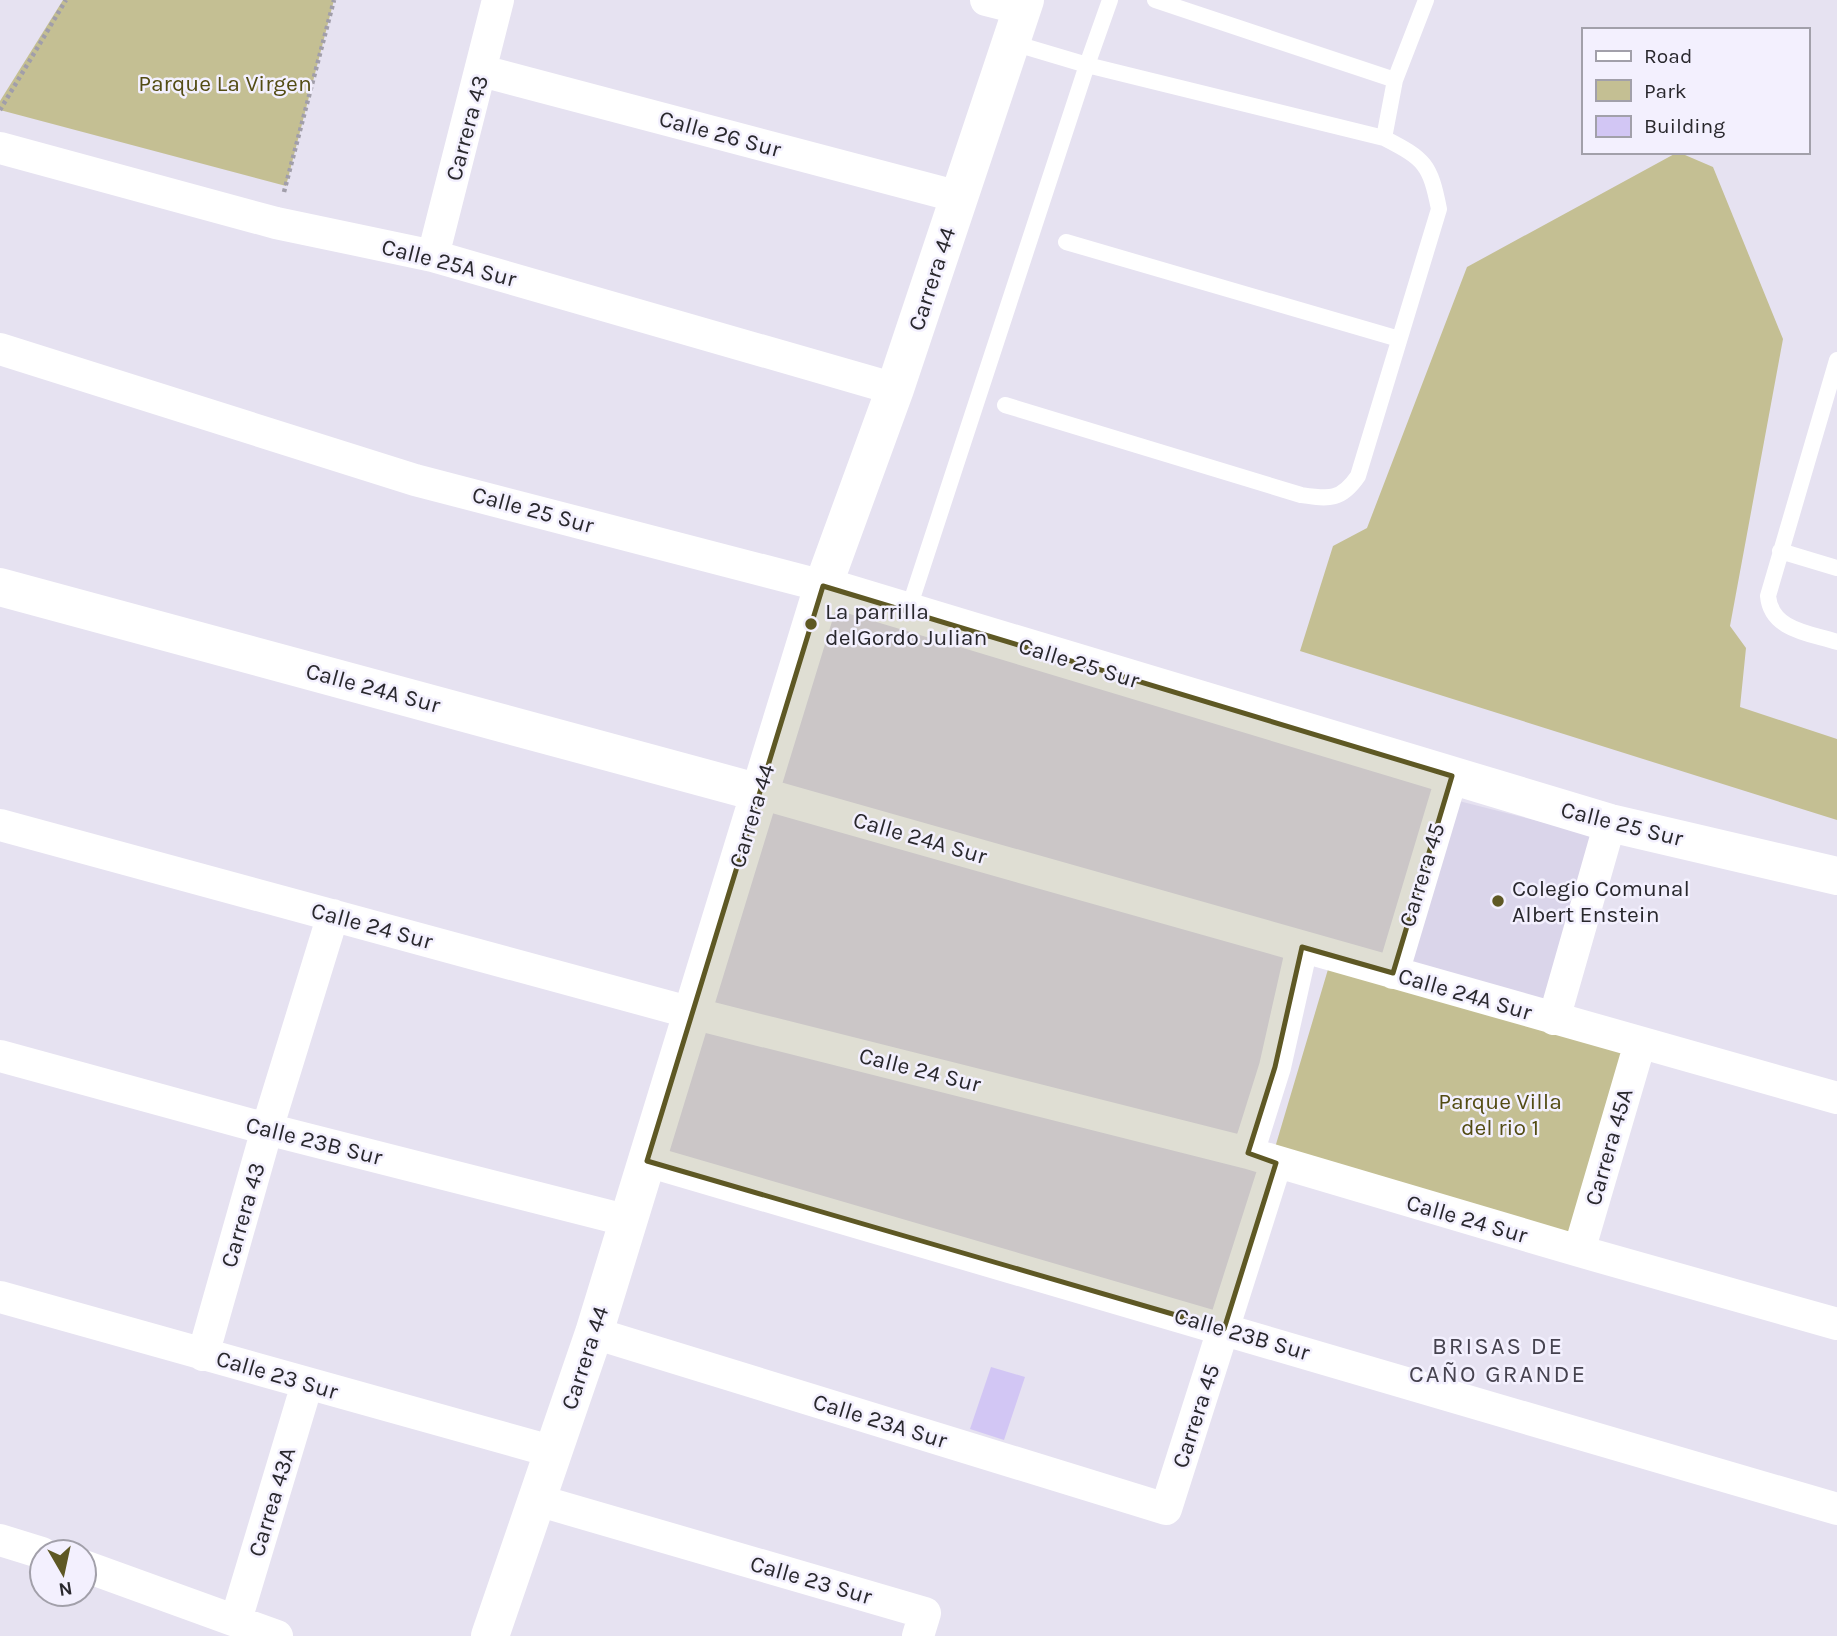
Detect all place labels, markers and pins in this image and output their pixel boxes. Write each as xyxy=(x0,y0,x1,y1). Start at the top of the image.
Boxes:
place label: La parrilla delGordo Julian xyxy=(825,598,987,651)
marker: La parrilla delGordo Julian xyxy=(803,616,819,632)
place label: Colegio Comunal Albert Enstein xyxy=(1512,875,1690,928)
marker: Colegio Comunal Albert Enstein xyxy=(1490,893,1506,909)

